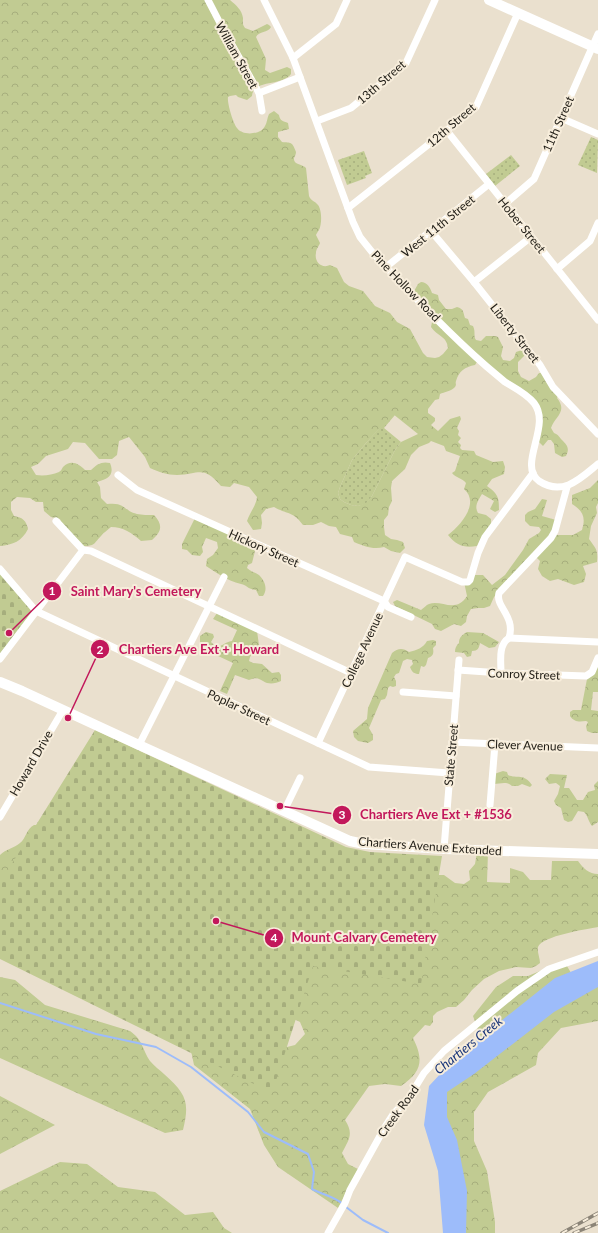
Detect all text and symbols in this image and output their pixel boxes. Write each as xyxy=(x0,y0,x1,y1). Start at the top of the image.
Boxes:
street label: William Street xyxy=(212,19,262,92)
street label: 13th Street xyxy=(354,56,409,107)
street label: 11th Street xyxy=(539,93,577,154)
street label: 12th Street xyxy=(424,99,479,150)
street label: West 11th Street xyxy=(398,191,478,260)
street label: Hober Street xyxy=(495,194,550,257)
street label: Pine Hollow Road xyxy=(368,247,444,325)
street label: Liberty Street xyxy=(487,300,543,366)
street label: Hickory Street xyxy=(227,526,302,570)
callout: Saint Mary's Cemetery xyxy=(42,579,209,604)
text: 1 xyxy=(49,583,56,598)
text: Saint Mary's Cemetery xyxy=(71,583,201,599)
street label: College Avenue xyxy=(338,610,386,690)
callout: Chartiers Ave Ext + Howard xyxy=(90,637,287,662)
text: Chartiers Ave Ext + Howard xyxy=(119,641,279,657)
text: 2 xyxy=(97,642,104,657)
street label: Conroy Street xyxy=(487,665,561,683)
street label: Poplar Street xyxy=(205,686,274,728)
street label: State Street xyxy=(441,723,461,786)
street label: Howard Drive xyxy=(6,727,56,799)
street label: Clever Avenue xyxy=(487,736,563,754)
callout: Chartiers Ave Ext + #1536 xyxy=(332,802,520,827)
text: Chartiers Ave Ext + #1536 xyxy=(360,806,512,822)
text: 3 xyxy=(339,807,346,822)
street label: Chartiers Avenue Extended xyxy=(358,834,502,858)
callout: Mount Calvary Cemetery xyxy=(264,925,445,950)
text: Mount Calvary Cemetery xyxy=(292,929,437,945)
text: 4 xyxy=(271,930,278,945)
water label: Chartiers Creek xyxy=(431,1012,506,1077)
street label: Creek Road xyxy=(374,1082,422,1140)

